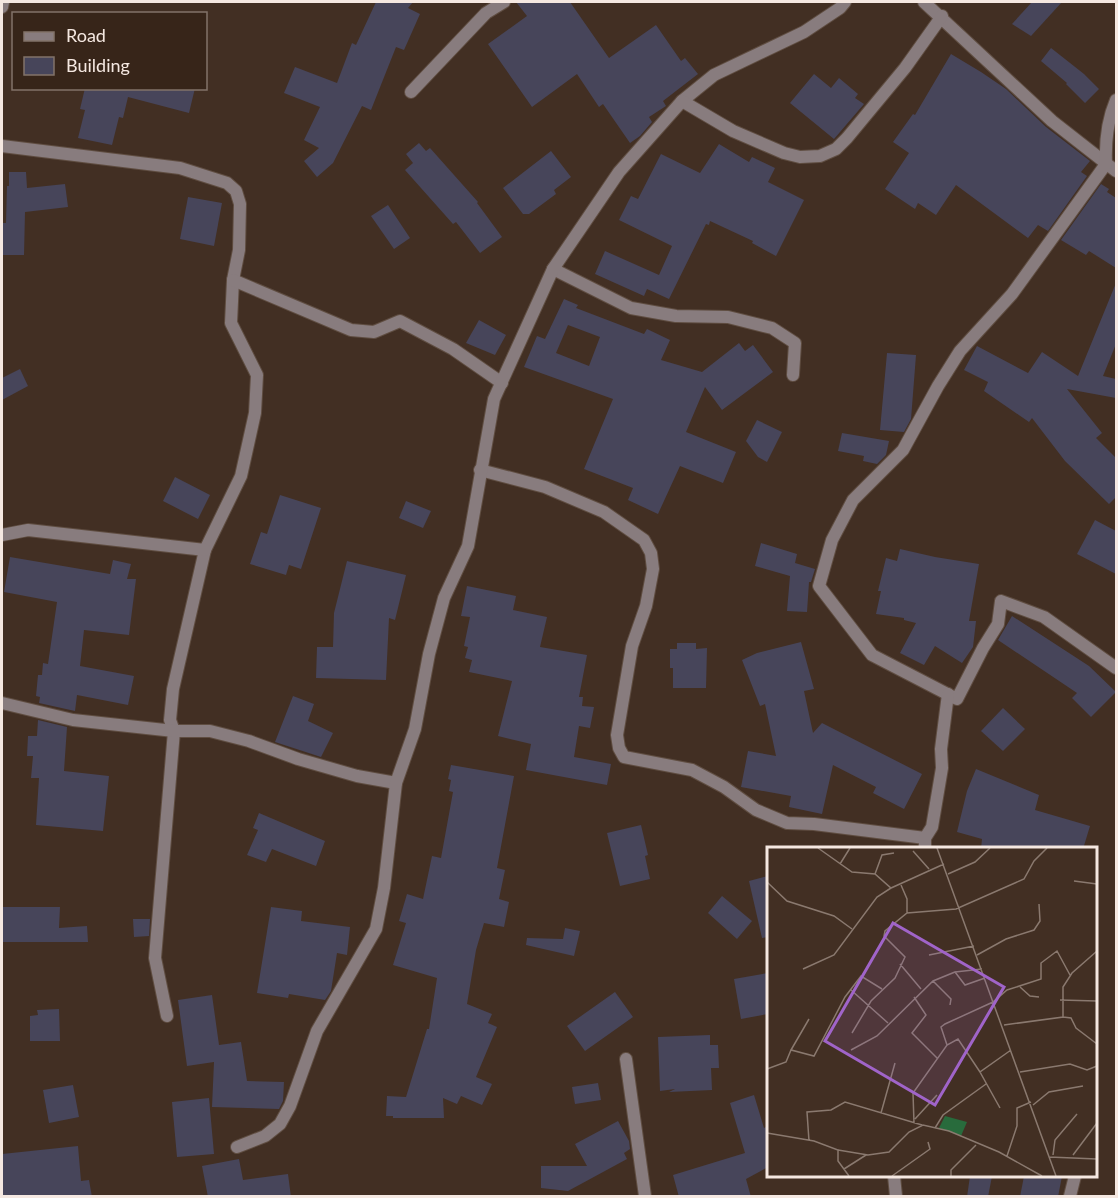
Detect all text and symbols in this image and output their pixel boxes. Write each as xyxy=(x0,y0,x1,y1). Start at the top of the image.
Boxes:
legend xyxy=(12,12,207,90)
text: Road xyxy=(66,24,106,46)
text: Building xyxy=(66,54,130,76)
inset map xyxy=(767,847,1097,1177)

